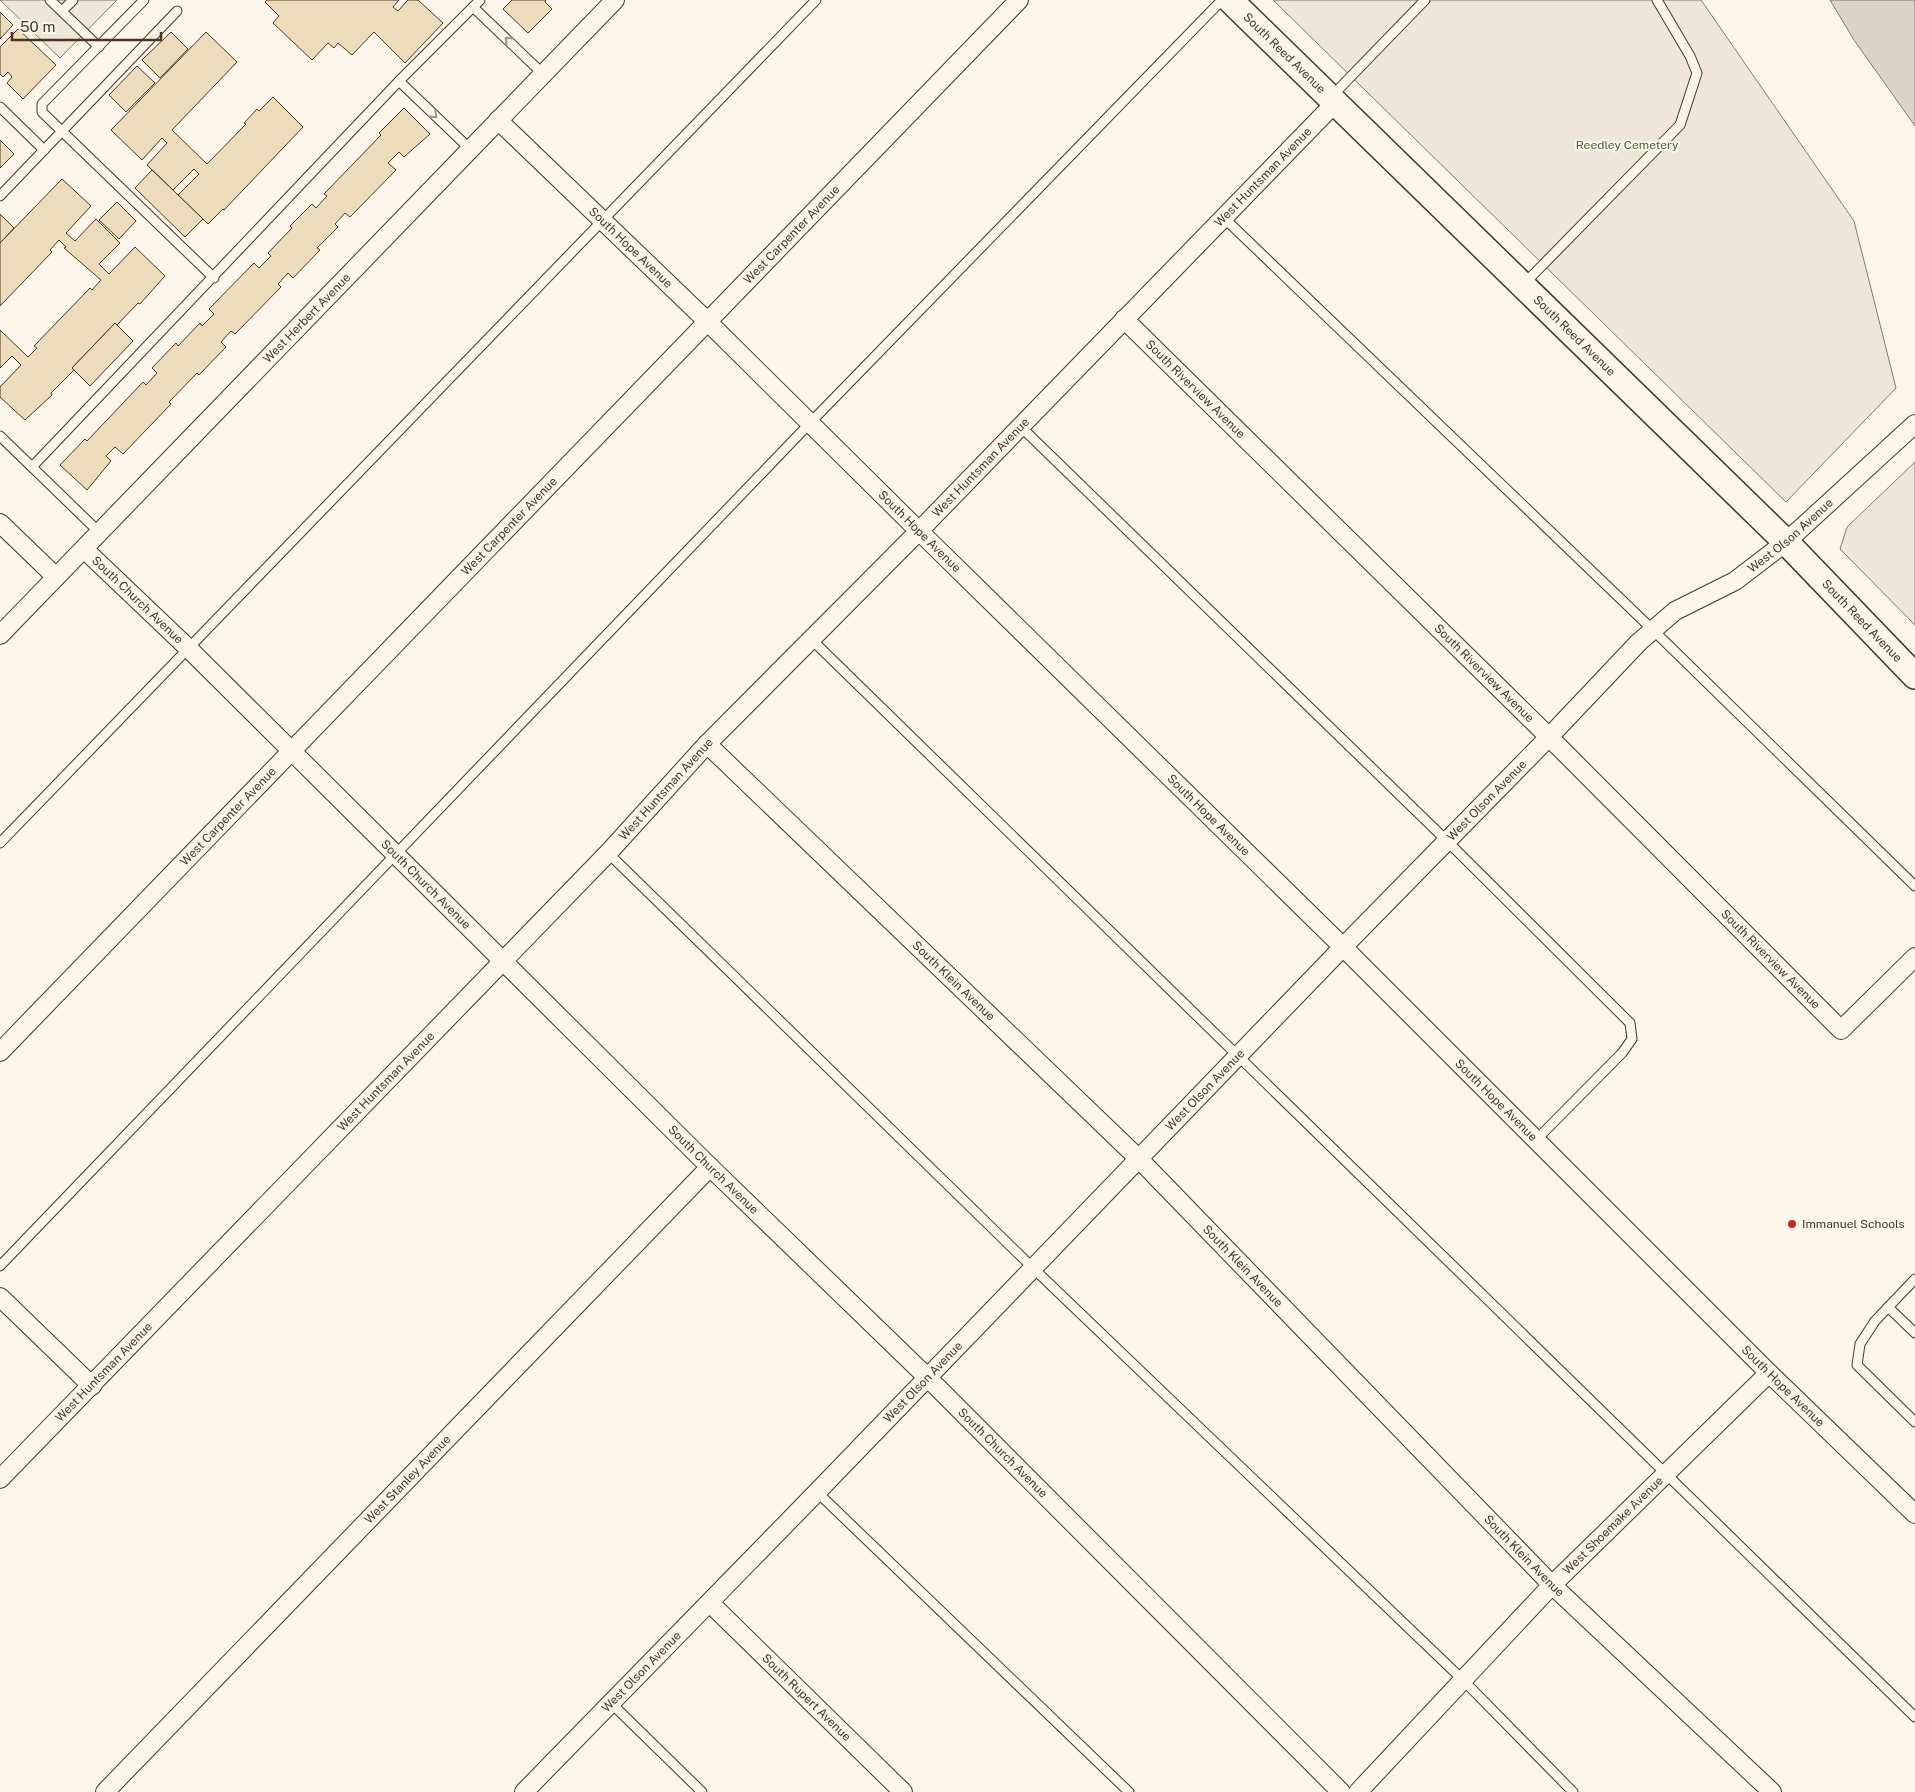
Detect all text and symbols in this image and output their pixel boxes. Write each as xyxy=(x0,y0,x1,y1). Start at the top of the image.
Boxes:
scale bar xyxy=(12,10,161,42)
street label: South Reed Avenue xyxy=(1240,10,1329,96)
text: 50 m xyxy=(20,18,55,35)
one-way arrow xyxy=(505,37,514,46)
one-way arrow xyxy=(429,109,438,118)
street label: West Huntsman Avenue xyxy=(1212,124,1315,230)
park label: Reedley Cemetery xyxy=(1576,138,1679,152)
street label: West Carpenter Avenue xyxy=(741,182,843,287)
street label: South Hope Avenue xyxy=(586,204,675,291)
street label: West Herbert Avenue xyxy=(260,270,353,366)
street label: South Reed Avenue xyxy=(1530,293,1619,379)
street label: South Riverview Avenue xyxy=(1143,337,1248,441)
street label: West Huntsman Avenue xyxy=(929,415,1032,520)
street label: West Carpenter Avenue xyxy=(458,474,560,578)
street label: South Hope Avenue xyxy=(875,488,964,575)
street label: West Olson Avenue xyxy=(1745,495,1836,576)
street label: South Church Avenue xyxy=(89,553,186,647)
street label: South Reed Avenue xyxy=(1819,577,1905,665)
street label: South Riverview Avenue xyxy=(1431,621,1537,725)
street label: West Huntsman Avenue xyxy=(616,735,716,843)
street label: West Olson Avenue xyxy=(1444,757,1529,844)
street label: West Carpenter Avenue xyxy=(177,764,279,869)
street label: South Hope Avenue xyxy=(1164,771,1253,859)
street label: South Church Avenue xyxy=(378,837,474,932)
street label: South Riverview Avenue xyxy=(1718,907,1823,1012)
street label: South Klein Avenue xyxy=(910,938,998,1024)
street label: West Huntsman Avenue xyxy=(335,1029,437,1134)
street label: West Olson Avenue xyxy=(1163,1046,1247,1134)
street label: South Hope Avenue xyxy=(1452,1056,1540,1144)
street label: South Church Avenue xyxy=(665,1123,761,1217)
place label: Immanuel Schools xyxy=(1802,1217,1905,1231)
marker: Immanuel Schools xyxy=(1786,1218,1798,1230)
street label: South Klein Avenue xyxy=(1200,1222,1286,1310)
street label: West Huntsman Avenue xyxy=(52,1319,155,1425)
street label: West Olson Avenue xyxy=(881,1339,965,1426)
street label: South Hope Avenue xyxy=(1739,1343,1827,1430)
street label: South Church Avenue xyxy=(955,1405,1051,1501)
street label: West Stanley Avenue xyxy=(362,1432,454,1527)
street label: West Shoemake Avenue xyxy=(1560,1473,1666,1577)
street label: South Klein Avenue xyxy=(1481,1512,1567,1600)
street label: West Olson Avenue xyxy=(599,1628,684,1715)
street label: South Rupert Avenue xyxy=(759,1651,854,1744)

